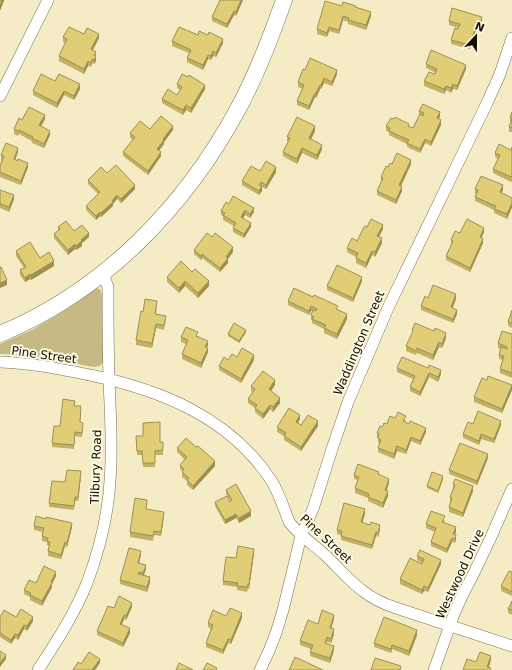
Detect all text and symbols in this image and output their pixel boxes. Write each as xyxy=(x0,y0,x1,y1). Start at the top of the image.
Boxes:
north arrow xyxy=(456,16,496,56)
text: N xyxy=(473,19,486,35)
street label: Waddington Street xyxy=(331,288,387,397)
street label: Pine Street xyxy=(11,344,78,367)
street label: Tilbury Road xyxy=(88,429,104,506)
street label: Pine Street xyxy=(297,512,355,567)
street label: Westwood Drive xyxy=(433,527,487,621)

